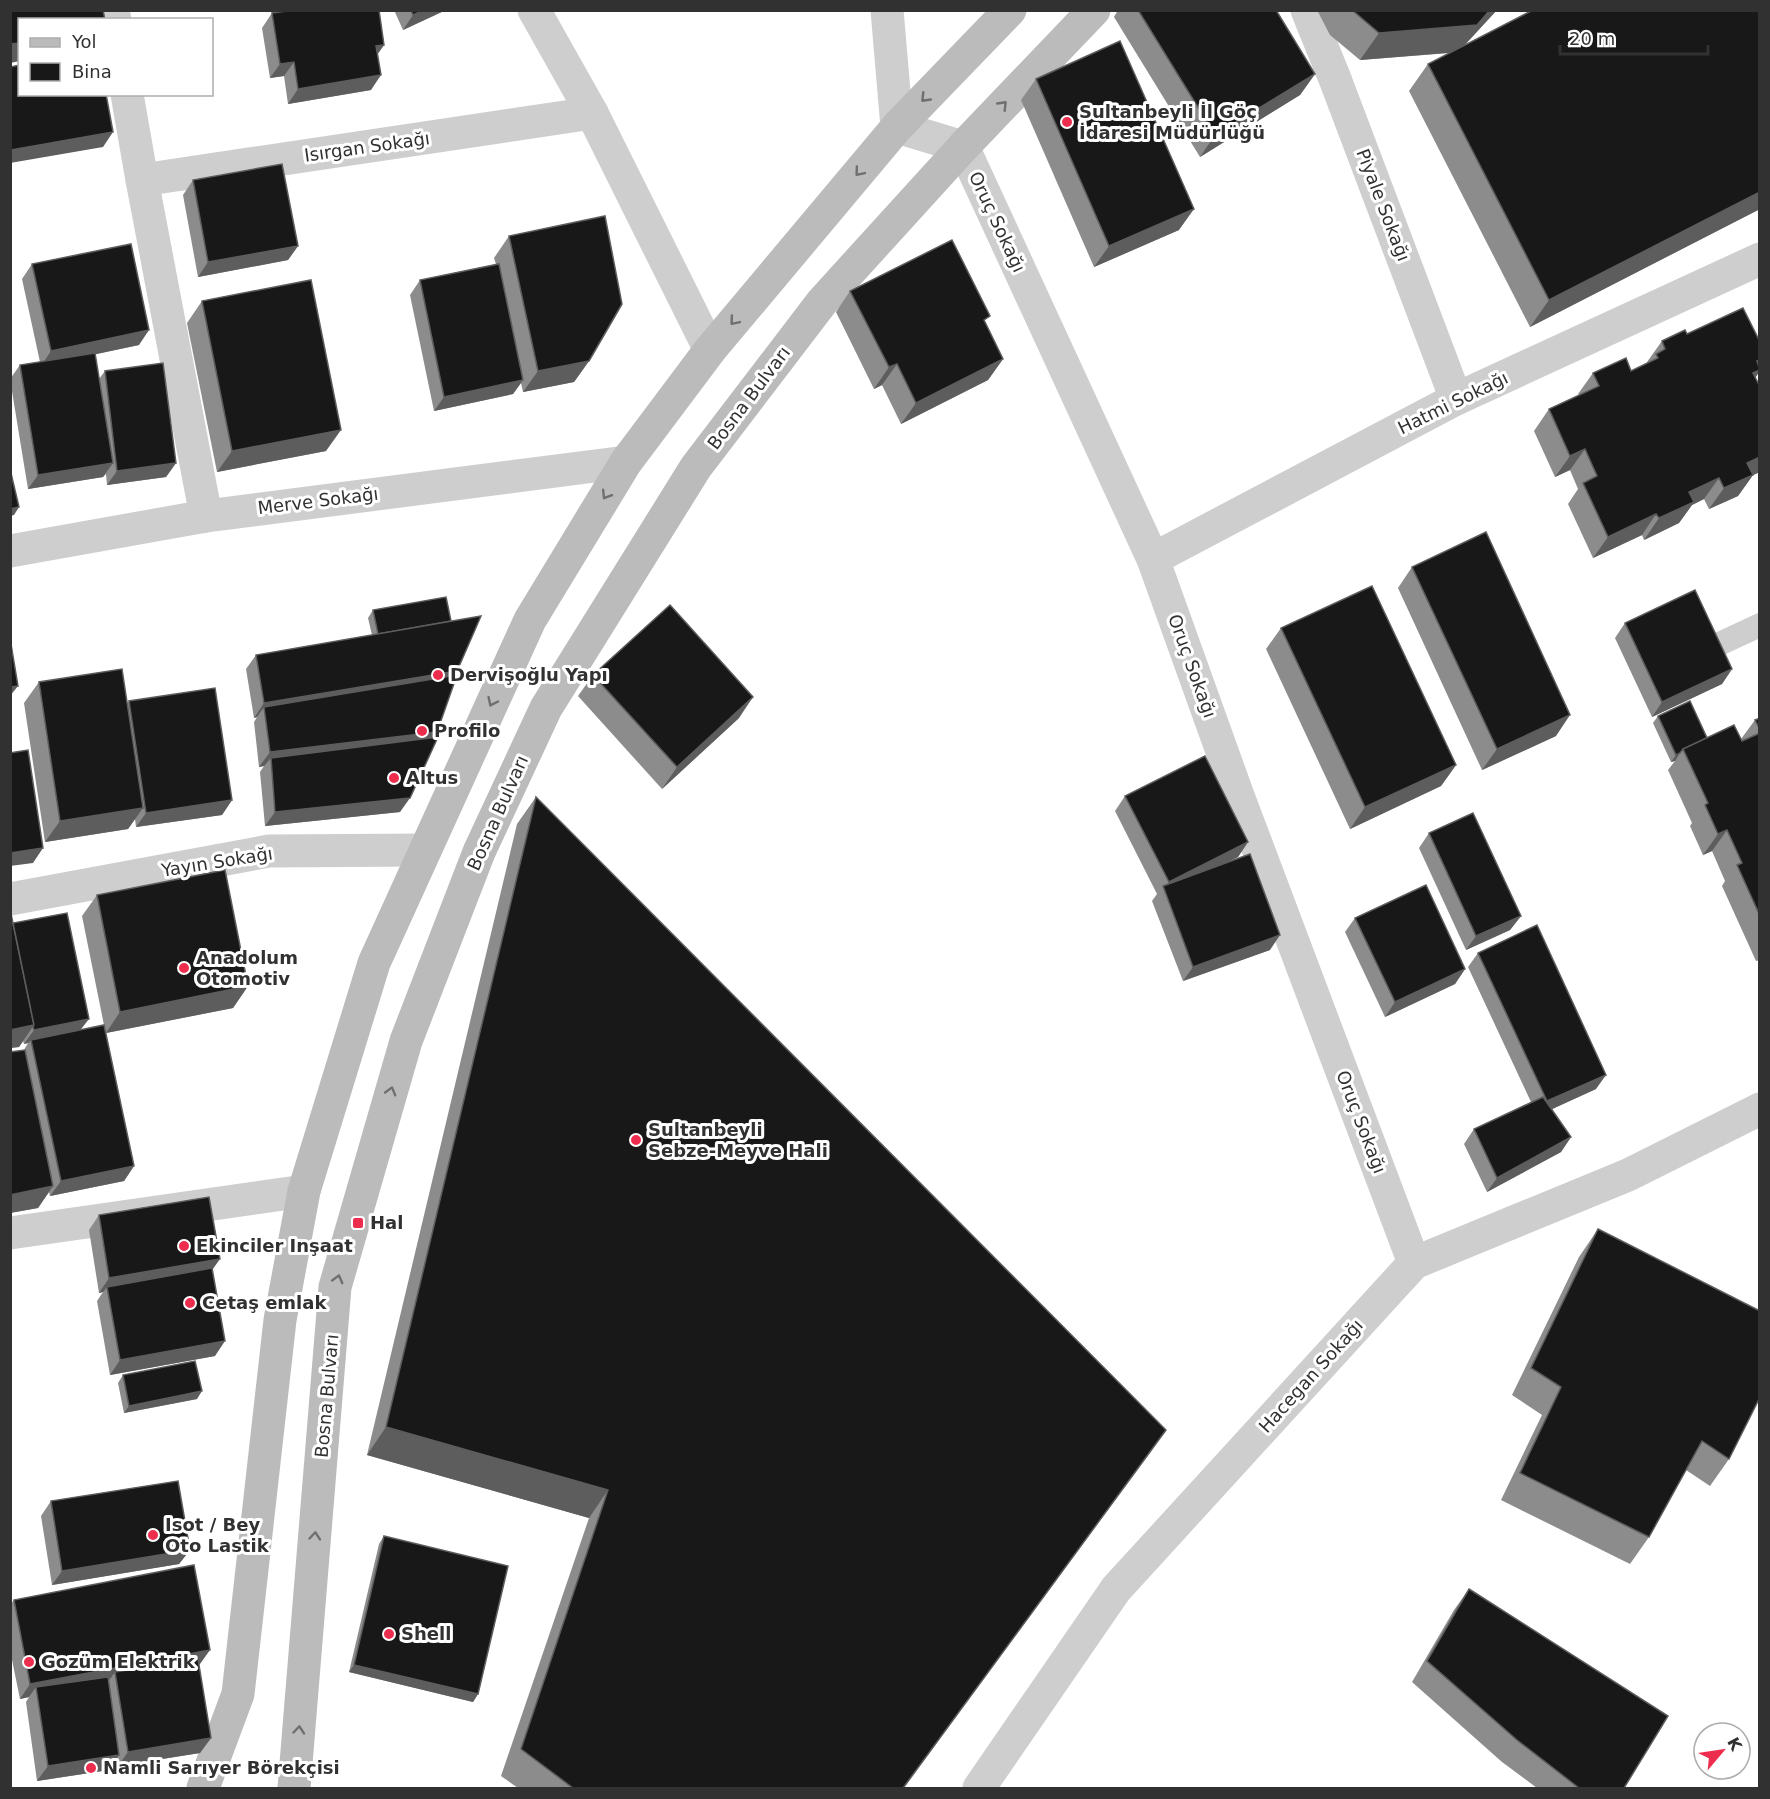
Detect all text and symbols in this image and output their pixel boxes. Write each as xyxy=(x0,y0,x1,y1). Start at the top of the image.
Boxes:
legend xyxy=(18,18,213,96)
scale bar xyxy=(1560,18,1708,56)
text: 20 m xyxy=(1569,28,1615,49)
text: Yol xyxy=(71,31,97,52)
text: Bina xyxy=(72,61,112,82)
one-way arrow xyxy=(922,90,933,101)
place label: Sultanbeyli İl Göç İdaresi Müdürlüğü xyxy=(1079,101,1265,143)
one-way arrow xyxy=(996,102,1007,113)
marker: Sultanbeyli İl Göç İdaresi Müdürlüğü xyxy=(1060,115,1074,129)
street label: Isırgan Sokağı xyxy=(303,127,431,166)
street label: Piyale Sokağı xyxy=(1352,146,1415,264)
one-way arrow xyxy=(856,165,867,176)
street label: Oruç Sokağı xyxy=(965,168,1030,275)
one-way arrow xyxy=(730,314,741,325)
street label: Bosna Bulvarı xyxy=(703,342,794,453)
street label: Hatmi Sokağı xyxy=(1394,367,1511,438)
street label: Merve Sokağı xyxy=(256,483,380,518)
one-way arrow xyxy=(602,489,614,499)
street label: Oruç Sokağı xyxy=(1164,611,1221,720)
place label: Dervişoğlu Yapı xyxy=(450,664,608,685)
marker: Dervişoğlu Yapı xyxy=(431,668,445,682)
one-way arrow xyxy=(488,696,500,707)
place label: Profilo xyxy=(434,720,500,741)
marker: Profilo xyxy=(415,724,429,738)
street label: Bosna Bulvarı xyxy=(463,752,532,874)
place label: Altus xyxy=(406,767,458,788)
marker: Altus xyxy=(387,771,401,785)
street label: Yayın Sokağı xyxy=(159,842,274,881)
place label: Anadolum Otomotiv xyxy=(196,947,298,989)
marker: Anadolum Otomotiv xyxy=(177,961,191,975)
street label: Oruç Sokağı xyxy=(1332,1067,1391,1176)
one-way arrow xyxy=(384,1087,396,1097)
place label: Sultanbeyli Sebze-Meyve Hali xyxy=(648,1119,828,1161)
marker: Sultanbeyli Sebze-Meyve Hali xyxy=(629,1133,643,1147)
place label: Hal xyxy=(370,1212,403,1233)
marker: Hal xyxy=(351,1216,365,1230)
place label: Ekinciler Inşaat xyxy=(196,1235,353,1256)
marker: Ekinciler Inşaat xyxy=(177,1239,191,1253)
one-way arrow xyxy=(331,1274,343,1285)
place label: Cetaş emlak xyxy=(202,1292,327,1313)
marker: Cetaş emlak xyxy=(183,1296,197,1310)
street label: Hacegan Sokağı xyxy=(1254,1315,1367,1437)
street label: Bosna Bulvarı xyxy=(311,1333,342,1459)
place label: Isot / Bey Oto Lastik xyxy=(165,1514,270,1556)
marker: Isot / Bey Oto Lastik xyxy=(146,1528,160,1542)
one-way arrow xyxy=(308,1531,321,1540)
place label: Shell xyxy=(401,1623,451,1644)
marker: Shell xyxy=(382,1627,396,1641)
place label: Gozüm Elektrik xyxy=(41,1651,196,1672)
marker: Gozüm Elektrik xyxy=(22,1655,36,1669)
north arrow xyxy=(1692,1721,1752,1781)
one-way arrow xyxy=(292,1726,305,1735)
text: K xyxy=(1723,1734,1746,1755)
place label: Namli Sarıyer Börekçisi xyxy=(103,1757,340,1778)
marker: Namli Sarıyer Börekçisi xyxy=(84,1761,98,1775)

